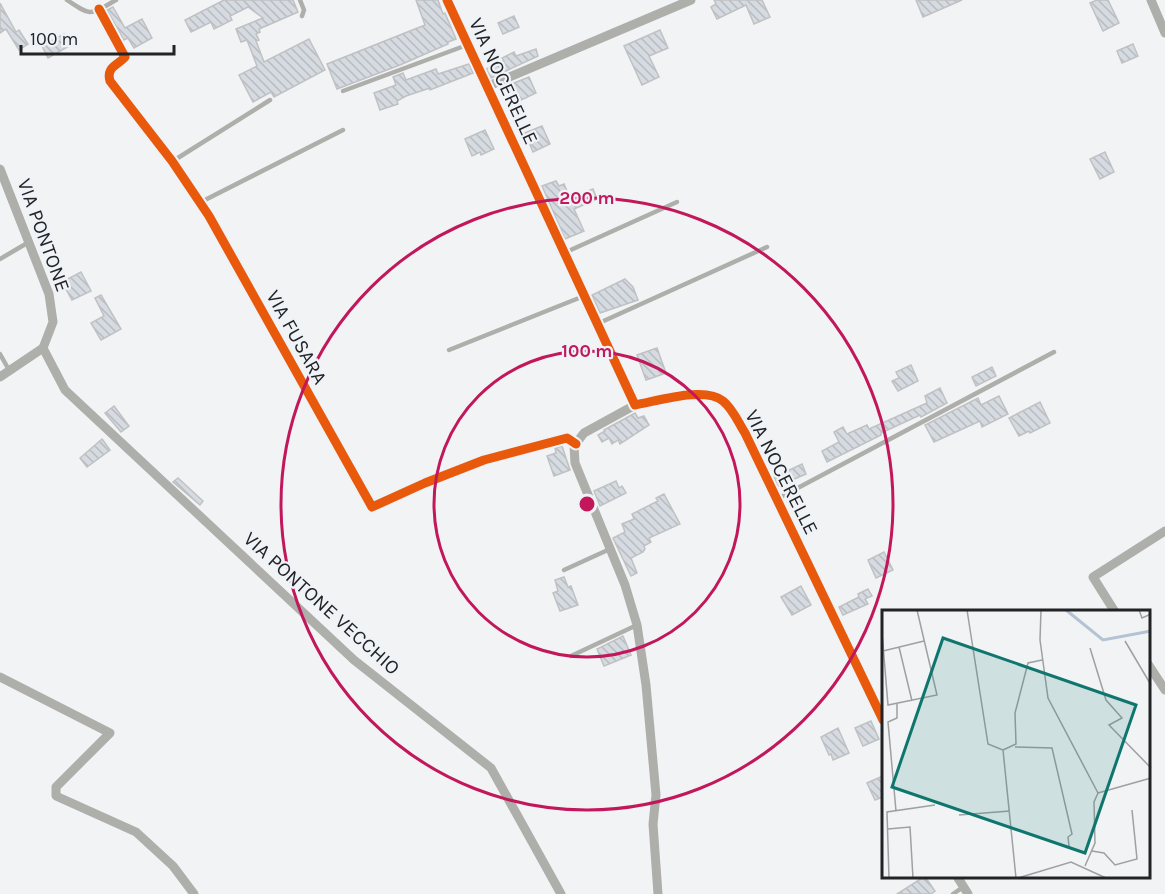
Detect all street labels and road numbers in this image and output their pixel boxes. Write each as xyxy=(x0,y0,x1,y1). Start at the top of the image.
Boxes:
street label: VIA NOCERELLE xyxy=(464,14,543,148)
street label: VIA PONTONE xyxy=(12,176,75,295)
street label: VIA FUSARA xyxy=(261,286,332,388)
street label: VIA NOCERELLE xyxy=(740,406,823,538)
street label: VIA PONTONE VECCHIO xyxy=(239,527,405,680)

